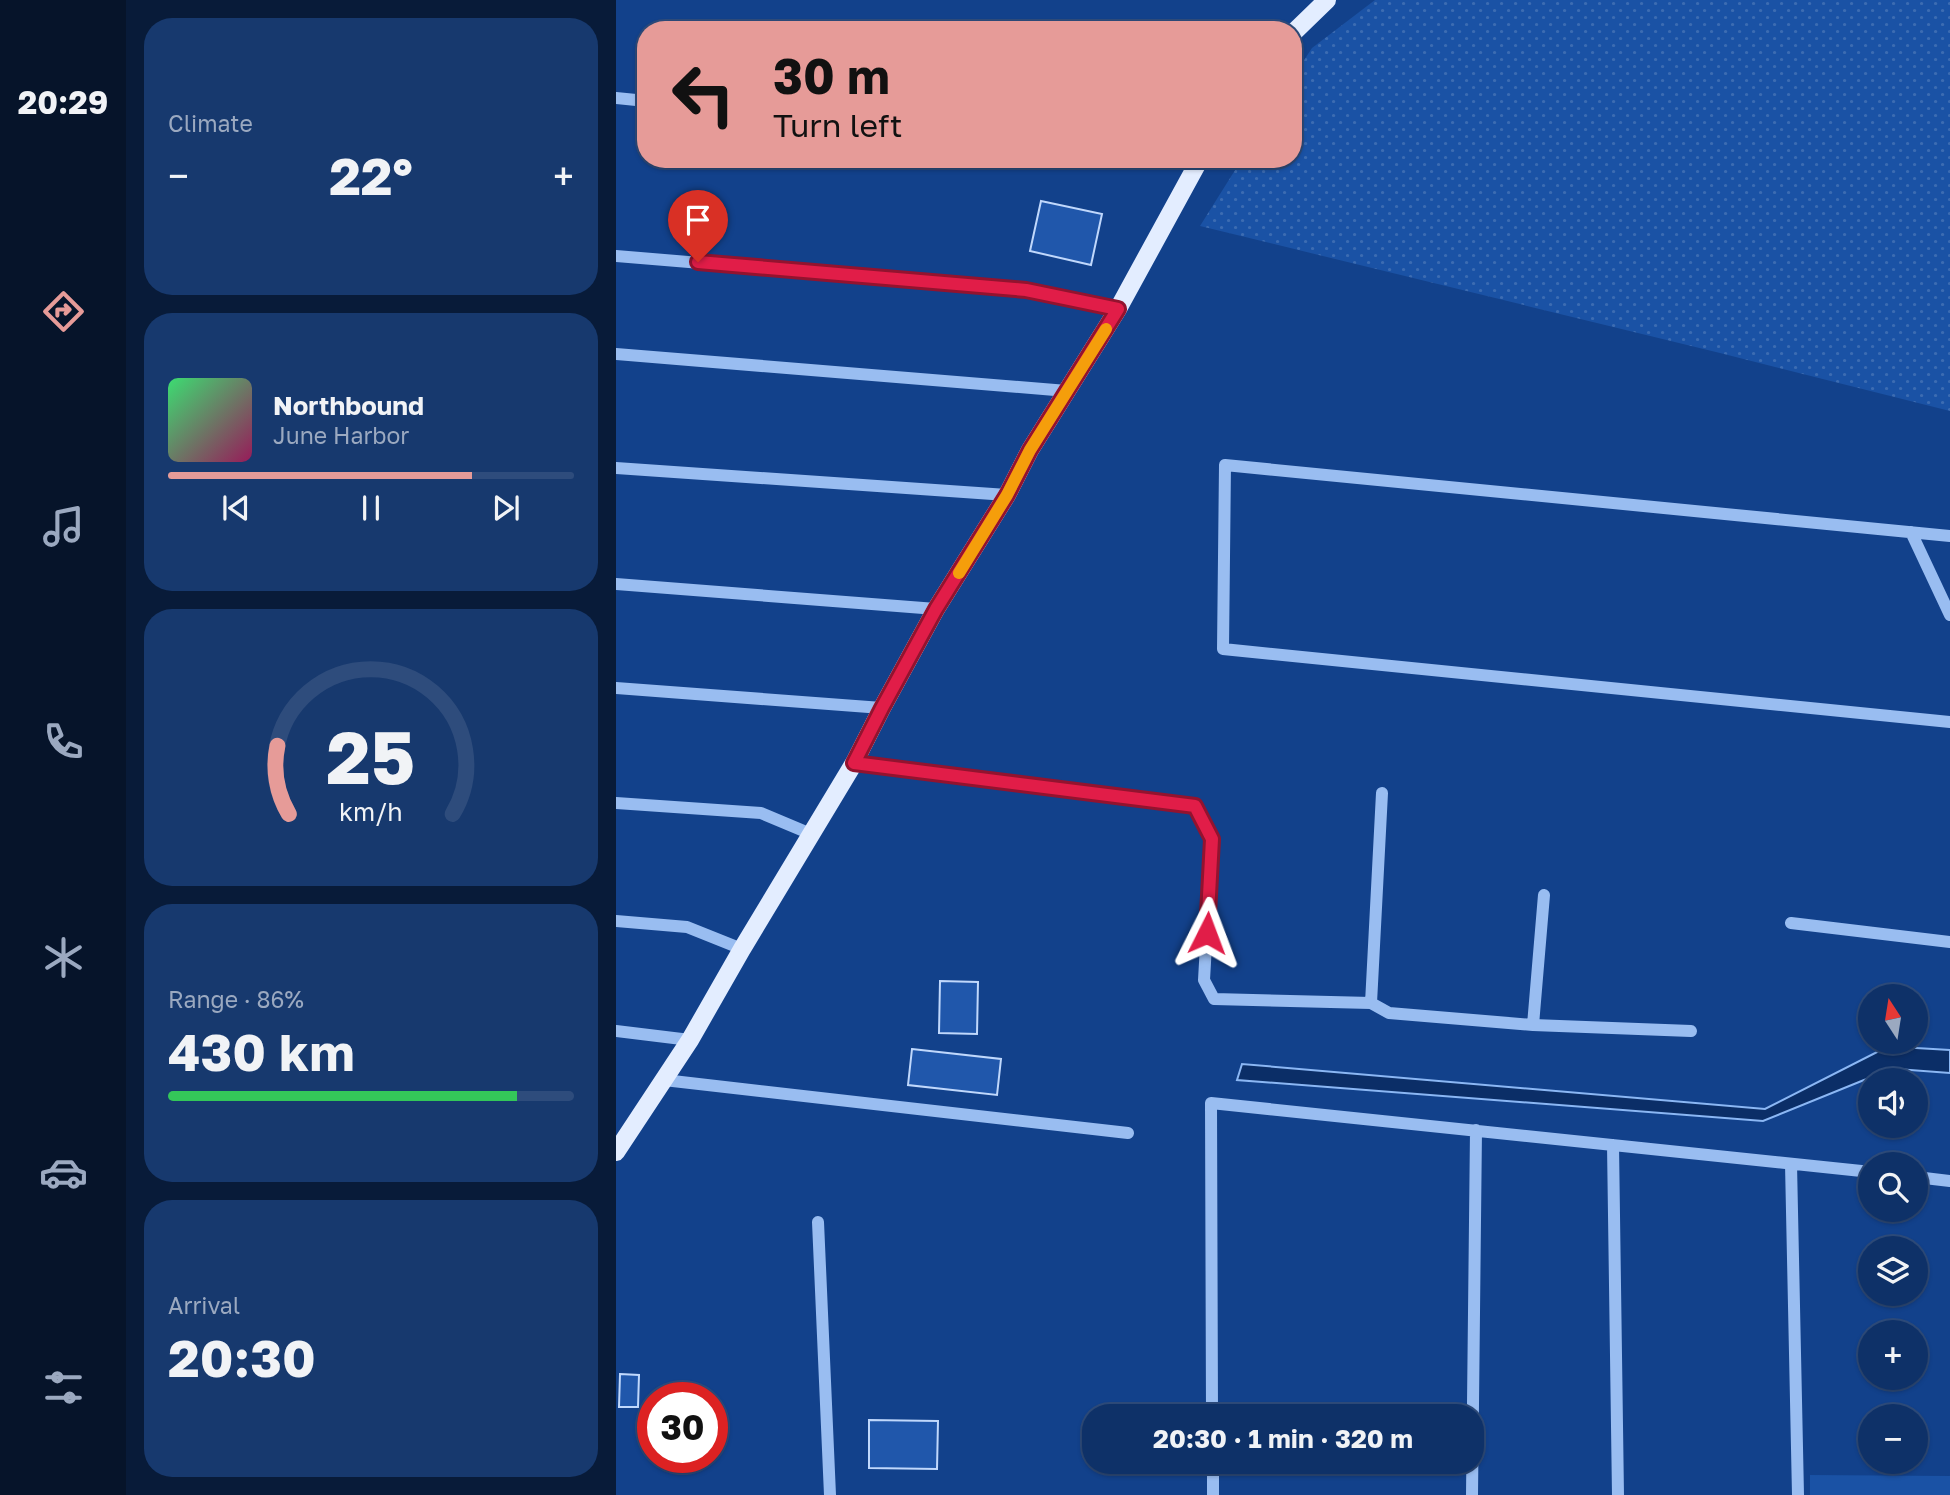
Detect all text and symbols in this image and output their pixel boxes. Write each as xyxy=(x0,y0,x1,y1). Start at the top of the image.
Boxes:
text: 30 m xyxy=(773,46,890,105)
icon: left xyxy=(658,49,749,140)
text: 20:29 xyxy=(18,83,108,121)
text: Turn left xyxy=(773,106,902,144)
text: Climate xyxy=(168,109,253,137)
text: 22° xyxy=(329,144,413,206)
text: − xyxy=(168,153,189,198)
text: + xyxy=(553,153,574,198)
pin xyxy=(668,190,728,262)
icon: arrive xyxy=(679,201,717,239)
icon: directions xyxy=(39,287,88,336)
text: Northbound xyxy=(273,390,424,421)
text: June Harbor xyxy=(273,421,409,449)
icon: previous xyxy=(217,489,255,527)
icon: pause xyxy=(352,489,390,527)
icon: next xyxy=(487,489,525,527)
icon: music xyxy=(39,502,88,551)
text: 25 xyxy=(327,713,415,800)
icon: phone xyxy=(39,717,88,766)
text: km/h xyxy=(339,795,403,826)
position arrow xyxy=(1170,896,1244,970)
icon: climate xyxy=(39,933,88,982)
north arrow xyxy=(1858,984,1928,1054)
map controls xyxy=(1858,984,1928,1474)
text: Range · 86% xyxy=(168,985,304,1013)
text: 430 km xyxy=(168,1020,355,1082)
button: sound xyxy=(1858,1068,1928,1138)
icon: car xyxy=(39,1148,88,1197)
button: search xyxy=(1858,1152,1928,1222)
button: layers xyxy=(1858,1236,1928,1306)
text: Arrival xyxy=(168,1291,240,1319)
button: + xyxy=(1858,1320,1928,1390)
text: 20:30 xyxy=(168,1326,316,1388)
icon: filters xyxy=(39,1363,88,1412)
speed limit sign: 30 xyxy=(637,1382,728,1473)
button: − xyxy=(1858,1404,1928,1474)
text: 20:30 · 1 min · 320 m xyxy=(1153,1423,1413,1454)

